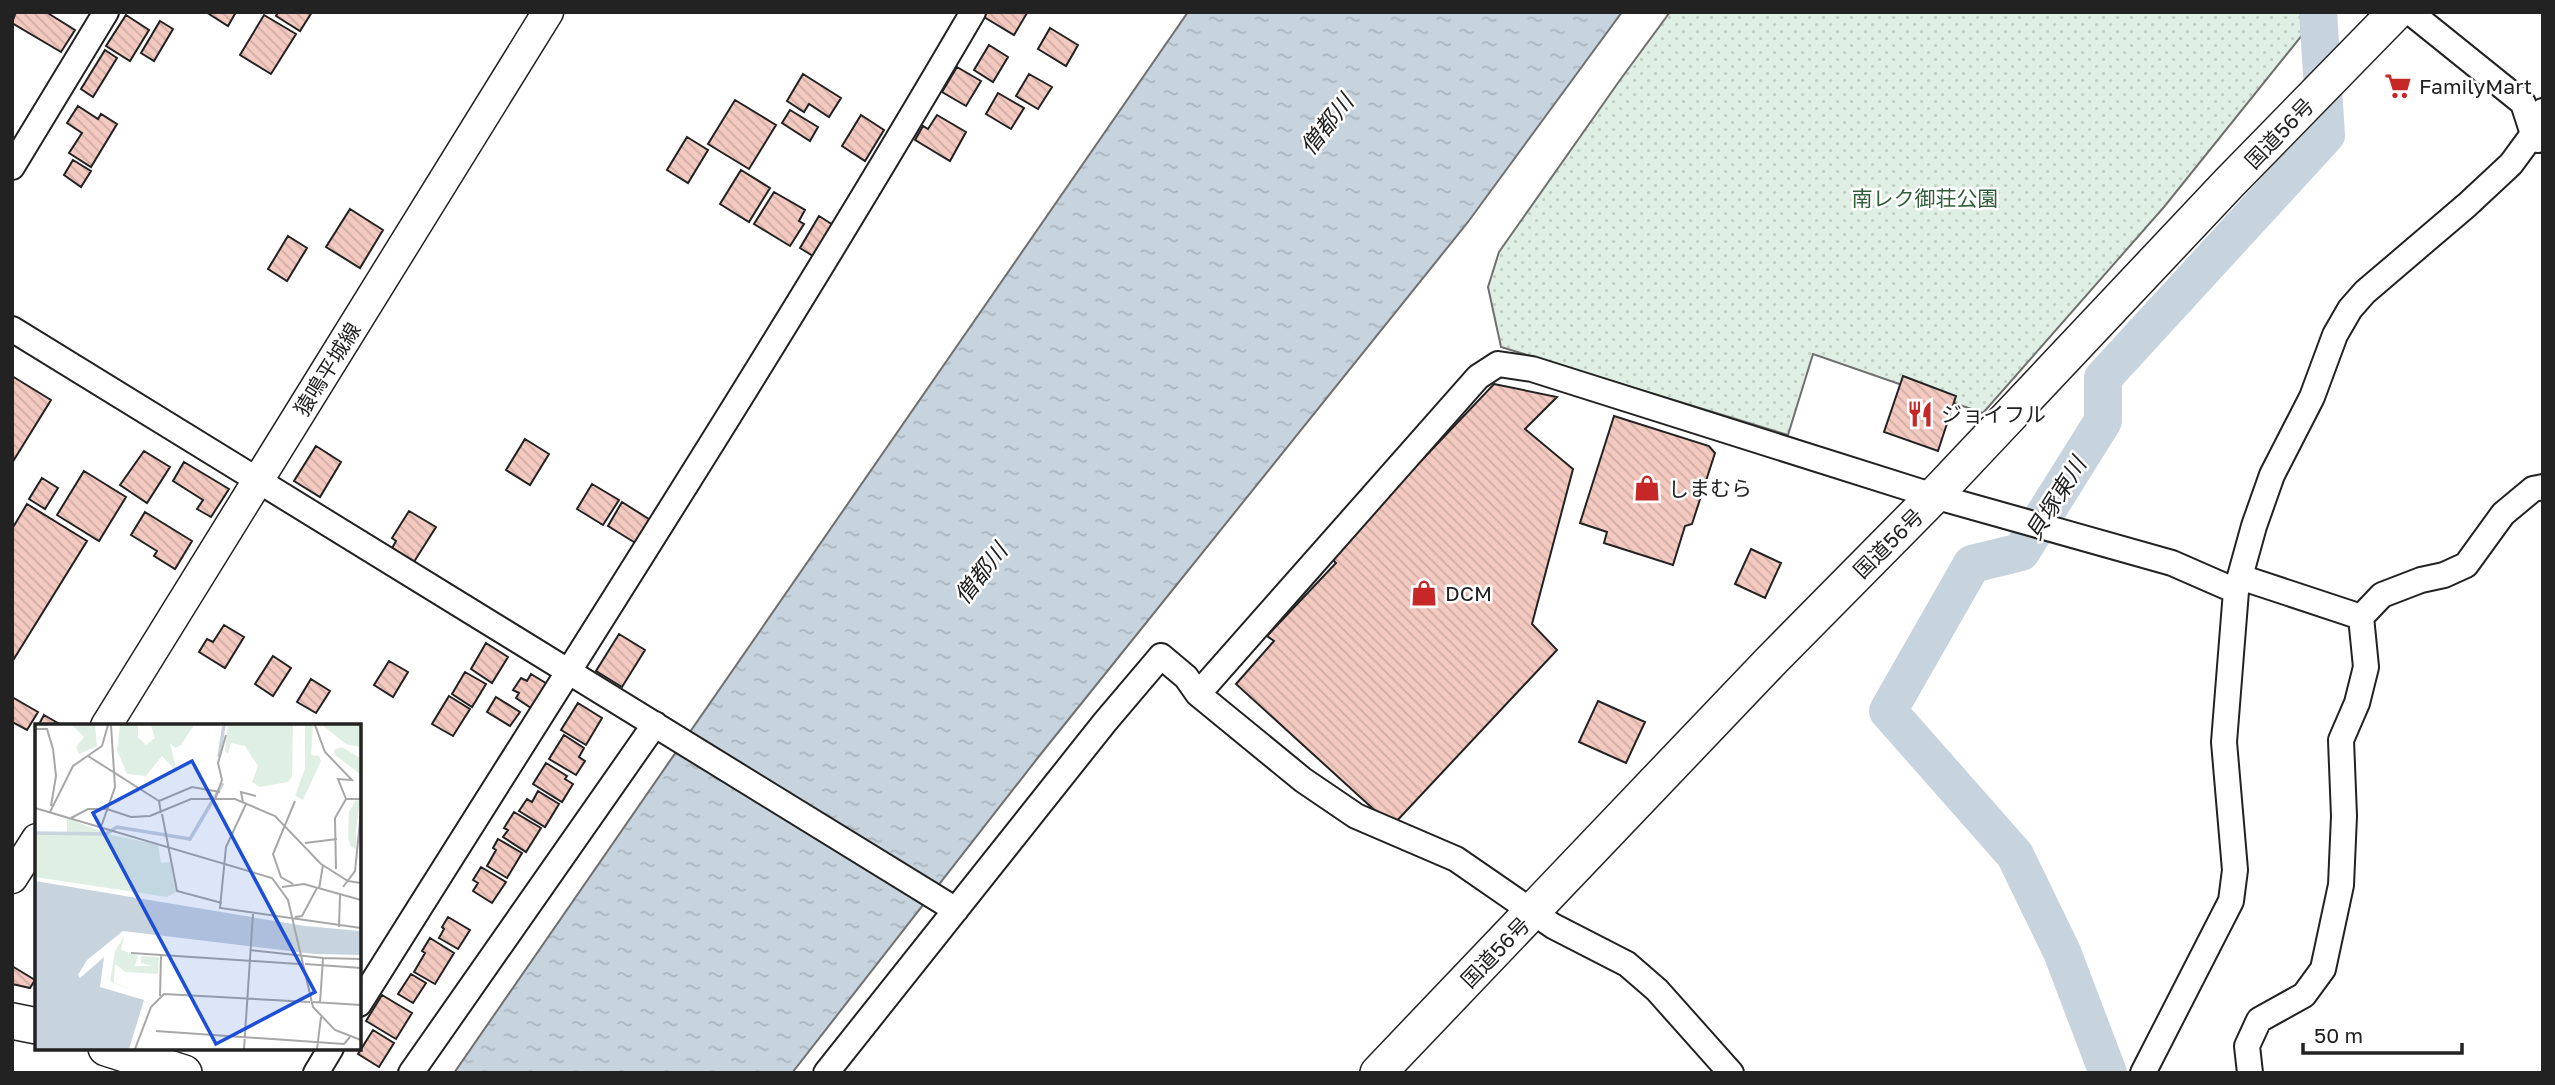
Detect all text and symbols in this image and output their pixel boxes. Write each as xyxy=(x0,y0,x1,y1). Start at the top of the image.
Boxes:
supermarket icon: FamilyMart xyxy=(2383,71,2413,101)
place label: FamilyMart xyxy=(2419,73,2532,99)
water label: 僧都川 xyxy=(1294,86,1360,160)
street label: 国道56号 xyxy=(2239,92,2319,174)
park label: 南レク御荘公園 xyxy=(1852,185,1999,211)
street label: 猿鳴平城線 xyxy=(288,318,366,420)
restaurant icon: ジョイフル xyxy=(1905,399,1935,429)
place label: ジョイフル xyxy=(1941,401,2046,427)
water label: 貝塚東川 xyxy=(2019,449,2093,544)
shop icon: しまむら xyxy=(1632,473,1662,503)
place label: しまむら xyxy=(1668,475,1752,501)
street label: 国道56号 xyxy=(1848,503,1928,583)
water label: 僧都川 xyxy=(948,535,1014,609)
shop icon: DCM xyxy=(1409,578,1439,608)
place label: DCM xyxy=(1445,580,1492,606)
inset map xyxy=(35,724,360,1050)
street label: 国道56号 xyxy=(1455,911,1535,993)
scale bar xyxy=(2303,1012,2462,1056)
text: 50 m xyxy=(2314,1022,2363,1048)

